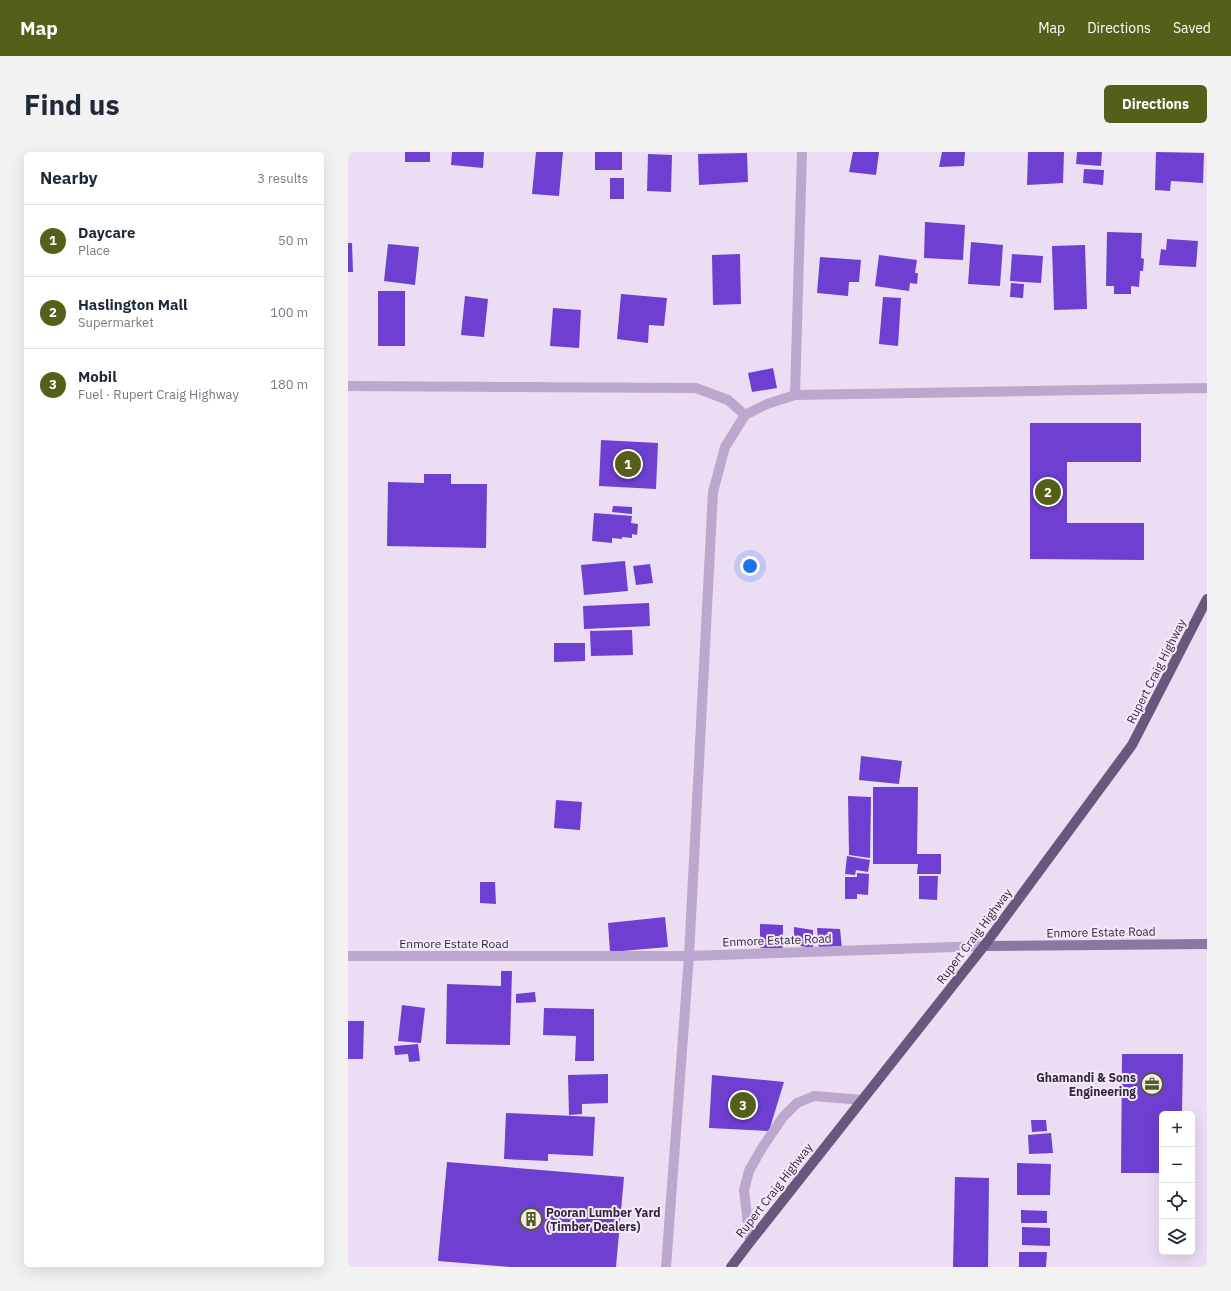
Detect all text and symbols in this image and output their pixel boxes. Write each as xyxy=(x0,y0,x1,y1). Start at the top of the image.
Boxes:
text: Map xyxy=(20,16,58,40)
text: Map xyxy=(1038,19,1065,37)
text: Directions xyxy=(1087,19,1151,37)
text: Saved xyxy=(1173,19,1211,37)
button: Directions xyxy=(1104,85,1207,123)
text: Find us xyxy=(24,86,120,123)
text: Nearby xyxy=(40,167,98,189)
text: 3 results xyxy=(257,170,308,187)
text: Daycare xyxy=(78,223,135,242)
text: 1 xyxy=(49,232,57,249)
text: 50 m xyxy=(278,232,308,249)
text: Place xyxy=(78,242,110,259)
text: Haslington Mall xyxy=(78,295,187,314)
text: 2 xyxy=(49,304,57,321)
text: 100 m xyxy=(270,304,308,321)
text: Supermarket xyxy=(78,314,154,331)
text: Mobil xyxy=(78,367,117,386)
text: 3 xyxy=(49,376,57,393)
text: 180 m xyxy=(270,376,308,393)
text: Fuel · Rupert Craig Highway xyxy=(78,386,239,403)
pin: 1 xyxy=(615,449,641,479)
pin: 2 xyxy=(1035,477,1061,507)
your location xyxy=(740,556,760,576)
street label: Rupert Craig Highway xyxy=(1123,616,1189,726)
street label: Rupert Craig Highway xyxy=(933,885,1015,987)
street label: Enmore Estate Road xyxy=(1046,924,1156,940)
street label: Enmore Estate Road xyxy=(722,931,832,949)
street label: Enmore Estate Road xyxy=(399,936,509,951)
place label: Ghamandi & Sons Engineering xyxy=(1036,1070,1136,1099)
office icon: Ghamandi & Sons Engineering xyxy=(1139,1071,1165,1097)
pin: 3 xyxy=(730,1090,756,1120)
map controls xyxy=(1159,1111,1195,1255)
button: + xyxy=(1159,1111,1195,1147)
street label: Rupert Craig Highway xyxy=(732,1140,816,1240)
button: − xyxy=(1159,1147,1195,1183)
button: locate xyxy=(1159,1183,1195,1219)
place label: Pooran Lumber Yard (Timber Dealers) xyxy=(546,1205,661,1234)
building icon: Pooran Lumber Yard (Timber Dealers) xyxy=(518,1206,544,1232)
button: layers xyxy=(1159,1219,1195,1255)

